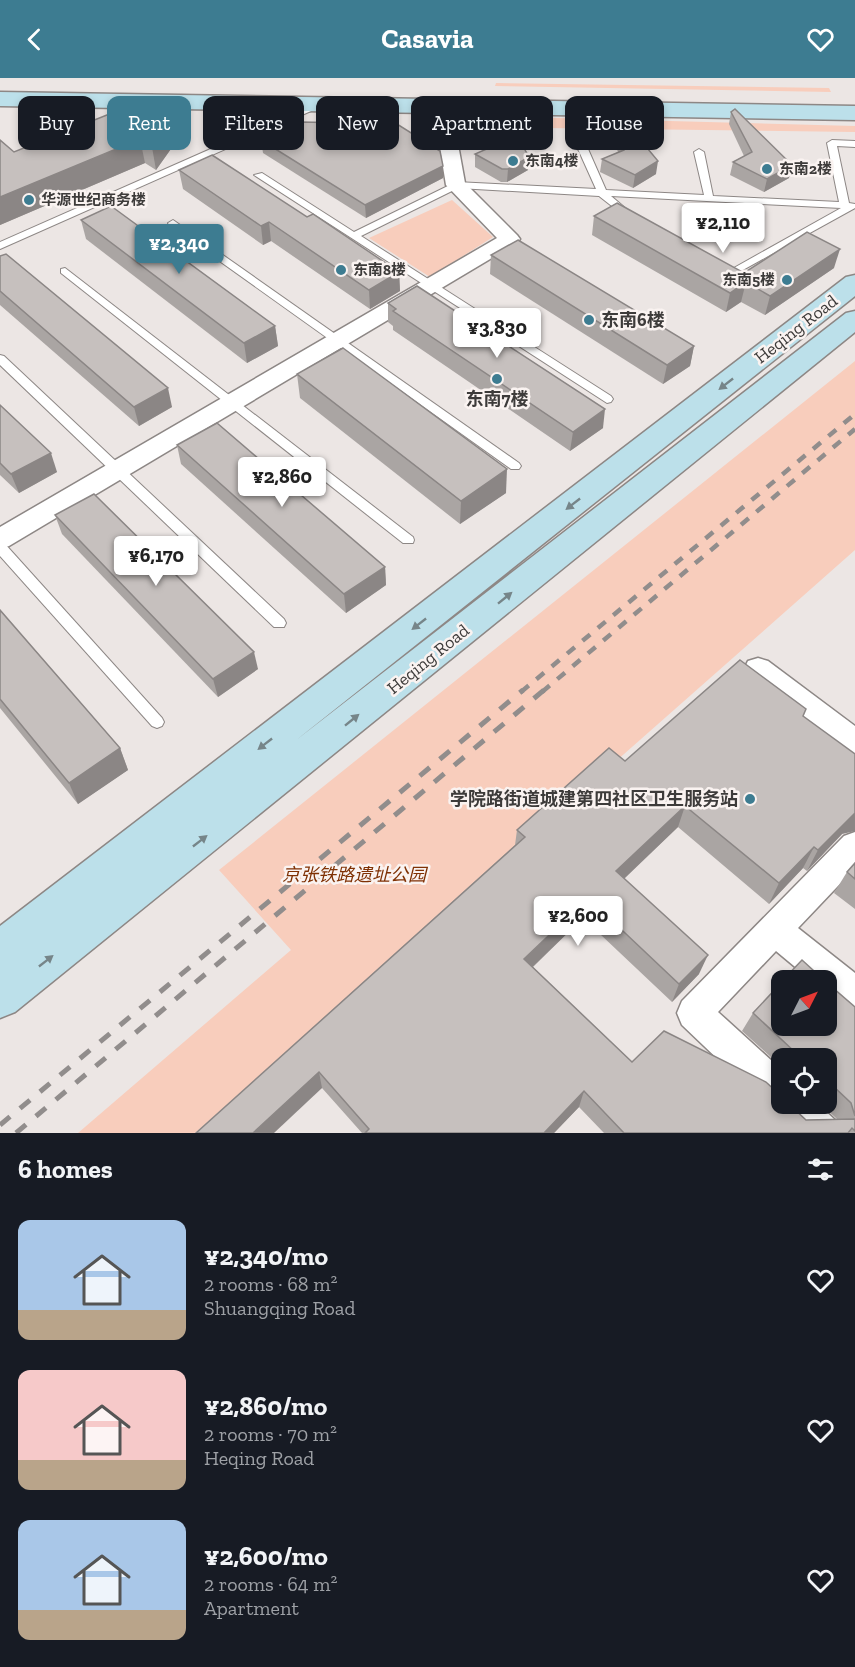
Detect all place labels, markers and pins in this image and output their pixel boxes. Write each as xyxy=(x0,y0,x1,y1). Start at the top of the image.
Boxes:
place label: 东南4楼 xyxy=(525,152,579,170)
marker: 东南4楼 xyxy=(506,154,520,168)
place label: 东南2楼 xyxy=(779,160,832,178)
marker: 东南2楼 xyxy=(760,162,774,176)
place label: 华源世纪商务楼 xyxy=(41,191,146,209)
marker: 华源世纪商务楼 xyxy=(22,193,36,207)
pin: ¥2,110 xyxy=(674,203,772,254)
pin: ¥2,340 xyxy=(130,224,228,275)
place label: 东南8楼 xyxy=(353,261,406,279)
marker: 东南8楼 xyxy=(334,263,348,277)
place label: 东南5楼 xyxy=(722,271,775,289)
marker: 东南5楼 xyxy=(780,273,794,287)
pin: ¥3,830 xyxy=(448,308,546,359)
place label: 东南6楼 xyxy=(601,309,665,331)
marker: 东南6楼 xyxy=(582,313,596,327)
marker: 东南7楼 xyxy=(490,372,504,386)
place label: 东南7楼 xyxy=(466,388,528,410)
pin: ¥2,860 xyxy=(233,457,331,508)
pin: ¥6,170 xyxy=(107,536,205,587)
place label: 学院路街道城建第四社区卫生服务站 xyxy=(450,788,738,810)
marker: 学院路街道城建第四社区卫生服务站 xyxy=(743,792,757,806)
pin: ¥2,600 xyxy=(529,896,627,947)

